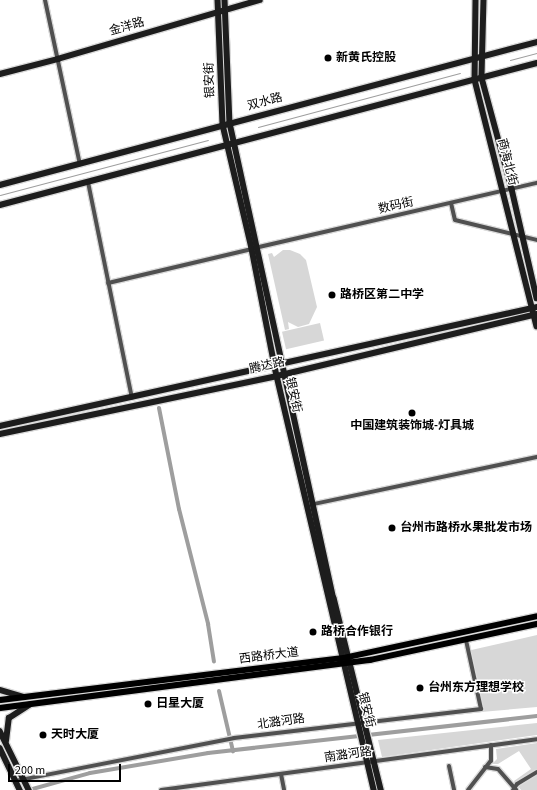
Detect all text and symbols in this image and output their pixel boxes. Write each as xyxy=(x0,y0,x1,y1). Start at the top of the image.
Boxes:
street label: 金洋路 xyxy=(108,15,146,39)
place label: 新黄氏控股 xyxy=(336,51,396,65)
marker: 新黄氏控股 xyxy=(323,53,333,63)
street label: 银安街 xyxy=(202,62,218,98)
street label: 双水路 xyxy=(246,90,284,114)
street label: 商海北街 xyxy=(494,137,520,187)
street label: 数码街 xyxy=(377,195,415,217)
place label: 路桥区第二中学 xyxy=(340,288,424,302)
marker: 路桥区第二中学 xyxy=(327,290,337,300)
street label: 腾达路 xyxy=(248,355,286,377)
street label: 银安街 xyxy=(282,376,304,414)
marker: 中国建筑装饰城-灯具城 xyxy=(407,408,417,418)
place label: 中国建筑装饰城-灯具城 xyxy=(350,419,474,433)
place label: 台州市路桥水果批发市场 xyxy=(400,521,532,535)
marker: 台州市路桥水果批发市场 xyxy=(387,523,397,533)
place label: 路桥合作银行 xyxy=(321,625,393,639)
marker: 路桥合作银行 xyxy=(308,627,318,637)
street label: 西路桥大道 xyxy=(238,645,300,667)
place label: 台州东方理想学校 xyxy=(428,681,524,695)
marker: 台州东方理想学校 xyxy=(415,683,425,693)
street label: 银安街 xyxy=(355,691,377,729)
place label: 日星大厦 xyxy=(156,697,204,711)
marker: 日星大厦 xyxy=(143,699,153,709)
street label: 北潞河路 xyxy=(256,712,306,732)
place label: 天时大厦 xyxy=(51,728,99,742)
marker: 天时大厦 xyxy=(38,730,48,740)
street label: 南潞河路 xyxy=(323,745,373,765)
scale bar xyxy=(10,756,123,782)
text: 200 m xyxy=(15,762,45,779)

